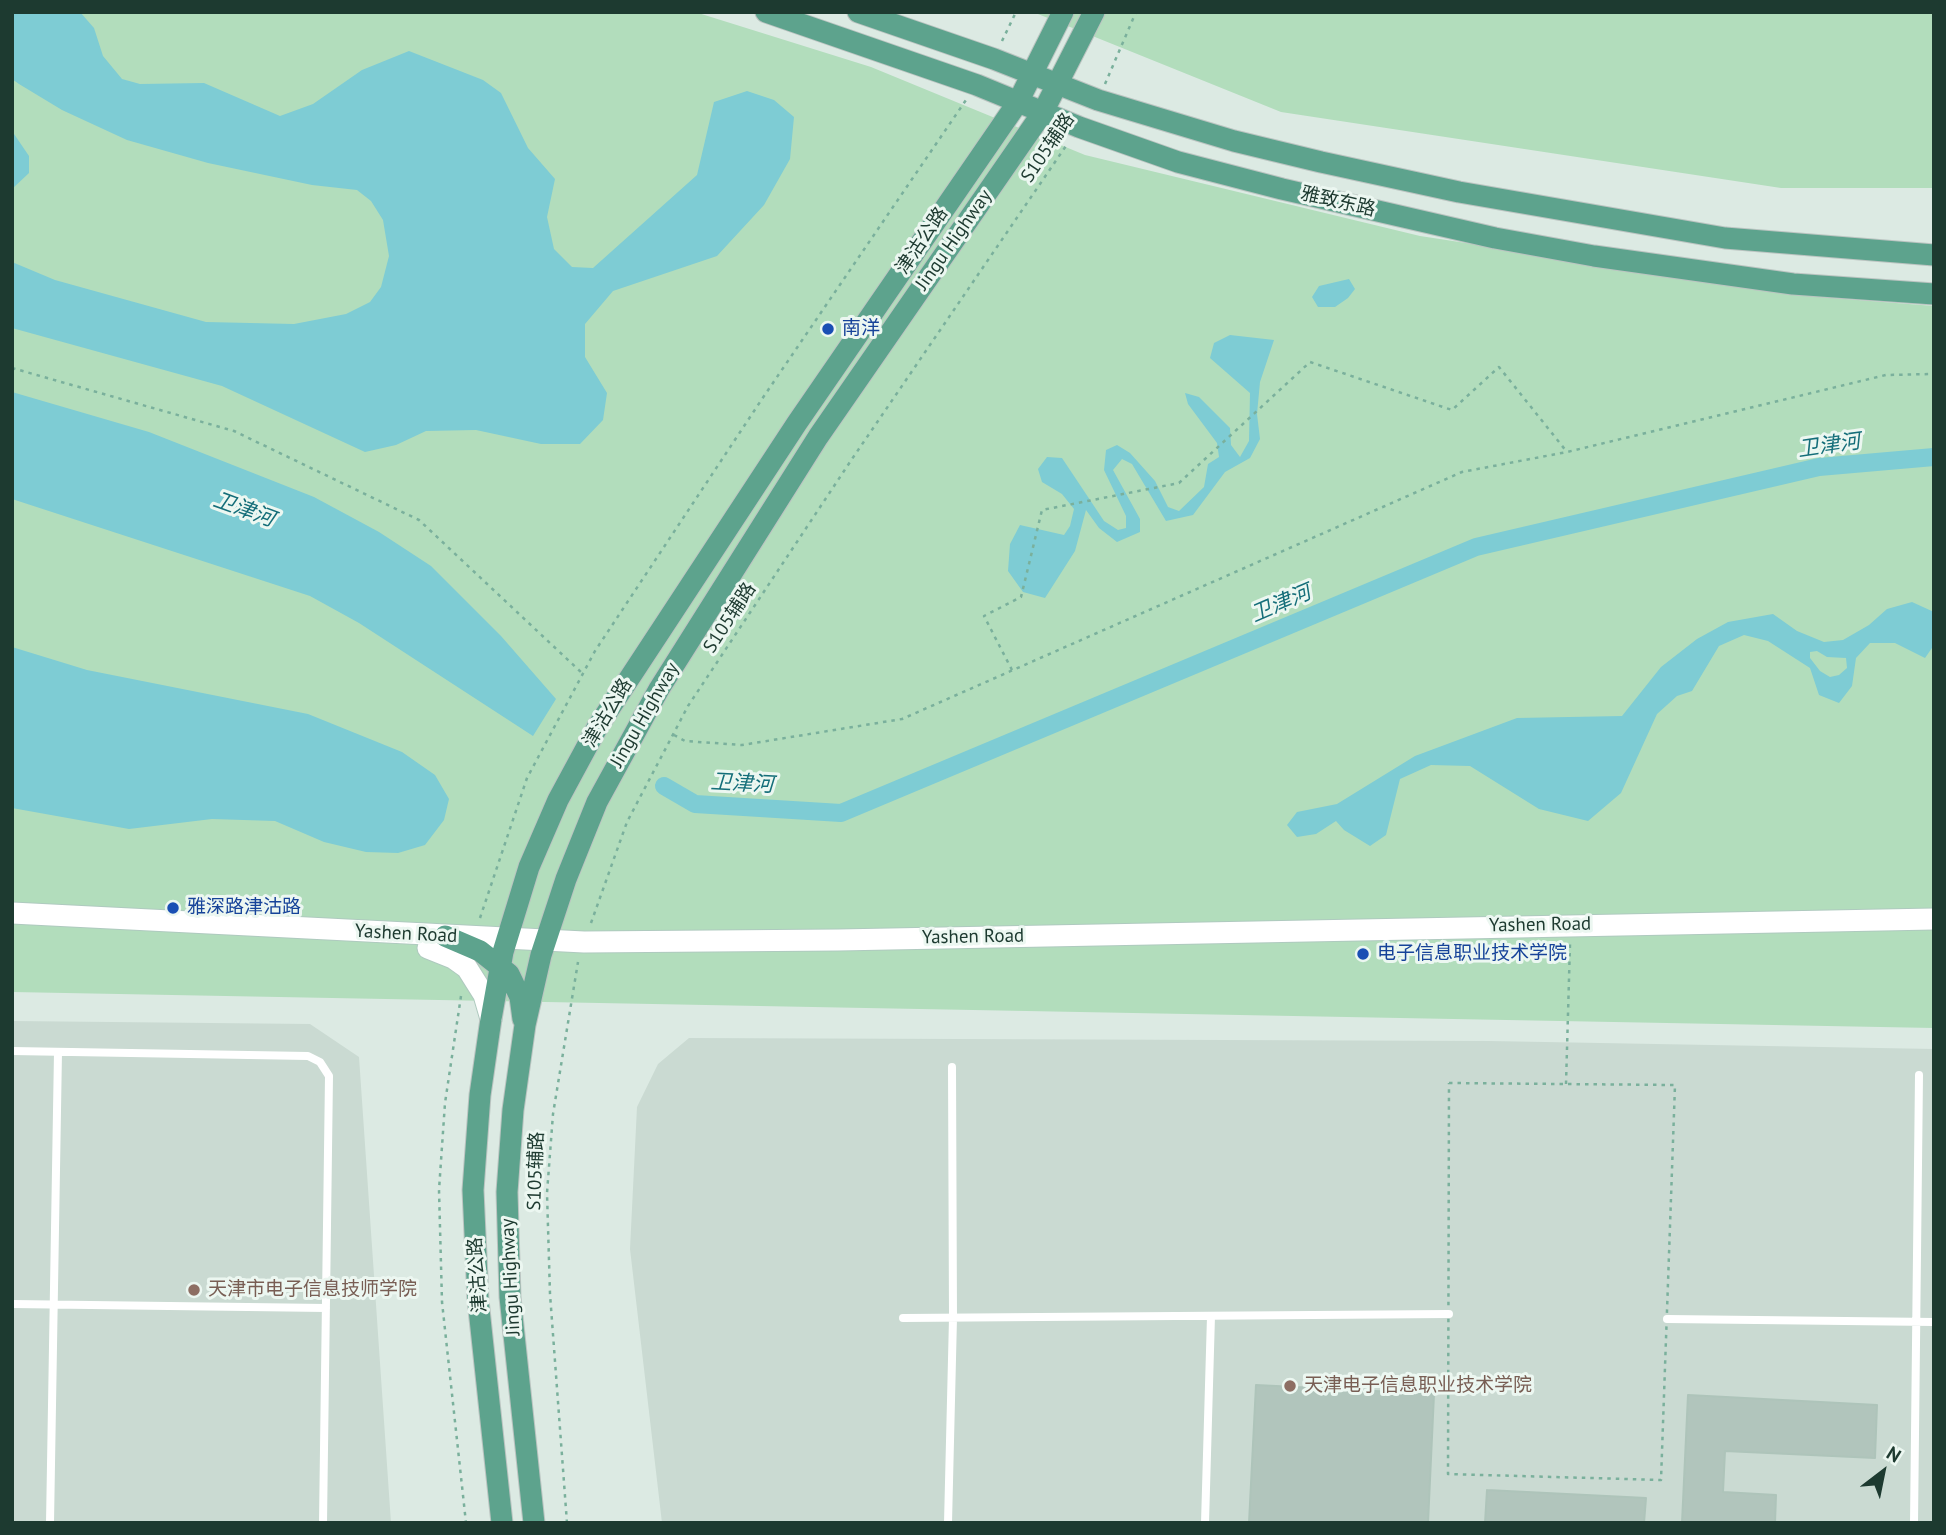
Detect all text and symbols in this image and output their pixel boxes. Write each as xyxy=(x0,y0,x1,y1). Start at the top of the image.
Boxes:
street label: S105辅路 xyxy=(1016,109,1080,187)
street label: 雅致东路 xyxy=(1298,182,1378,222)
street label: Jingu Highway xyxy=(911,185,997,295)
street label: 津沽公路 xyxy=(891,203,953,279)
place label: 南洋 xyxy=(842,318,880,340)
marker: 南洋 xyxy=(820,321,836,337)
water label: 卫津河 xyxy=(1796,429,1862,463)
water label: 卫津河 xyxy=(210,487,278,533)
street label: S105辅路 xyxy=(699,579,761,657)
water label: 卫津河 xyxy=(1247,580,1315,628)
street label: Jingu Highway xyxy=(606,659,684,771)
street label: 津沽公路 xyxy=(579,675,637,751)
water label: 卫津河 xyxy=(710,770,774,798)
place label: 雅深路津沽路 xyxy=(187,897,301,919)
marker: 雅深路津沽路 xyxy=(165,900,181,916)
street label: Yashen Road xyxy=(1489,913,1591,937)
street label: Yashen Road xyxy=(354,920,458,948)
street label: Yashen Road xyxy=(922,925,1024,949)
place label: 电子信息职业技术学院 xyxy=(1377,943,1567,965)
marker: 电子信息职业技术学院 xyxy=(1355,946,1371,962)
street label: S105辅路 xyxy=(523,1131,549,1211)
street label: Jingu Highway xyxy=(497,1218,525,1336)
street label: 津沽公路 xyxy=(464,1236,492,1314)
place label: 天津市电子信息技师学院 xyxy=(208,1279,417,1301)
marker: 天津市电子信息技师学院 xyxy=(186,1282,202,1298)
place label: 天津电子信息职业技术学院 xyxy=(1304,1375,1532,1397)
marker: 天津电子信息职业技术学院 xyxy=(1282,1378,1298,1394)
north arrow xyxy=(1848,1437,1918,1507)
text: N xyxy=(1882,1441,1906,1468)

